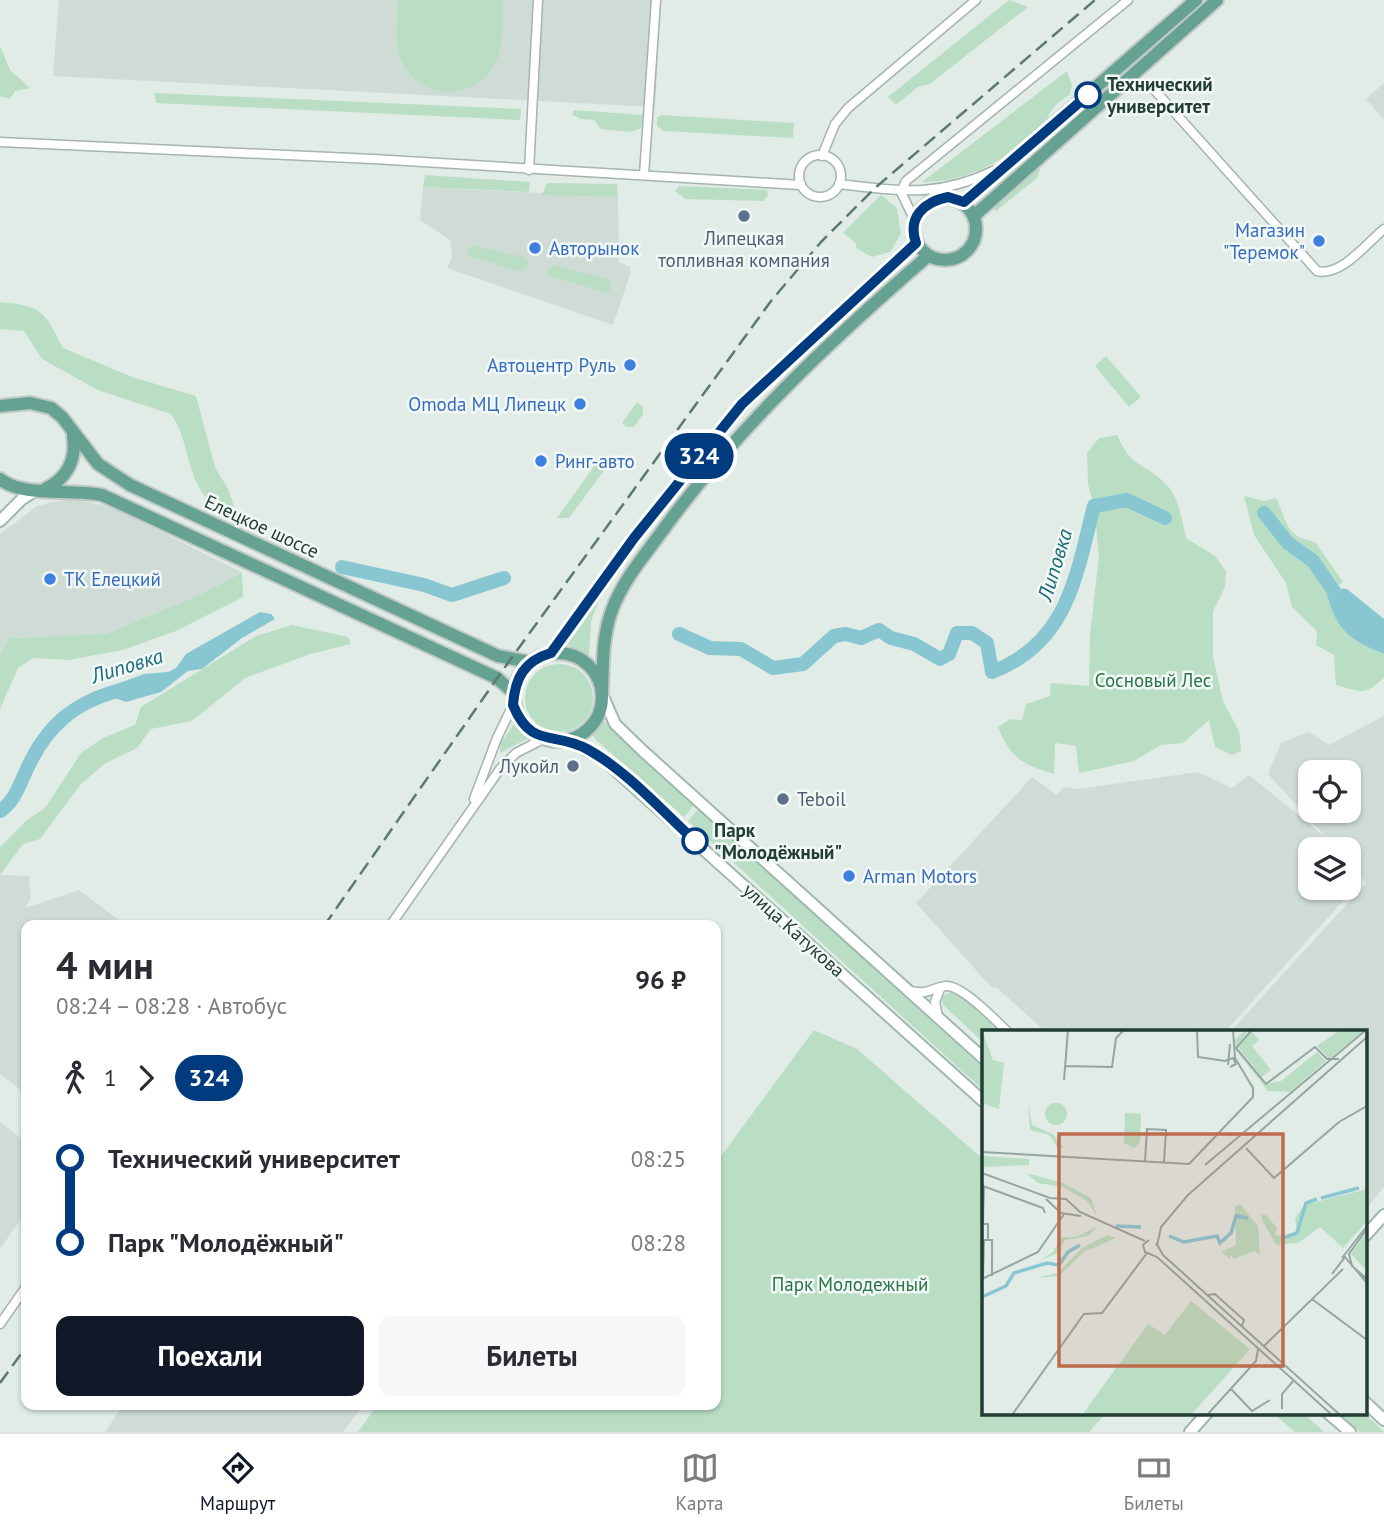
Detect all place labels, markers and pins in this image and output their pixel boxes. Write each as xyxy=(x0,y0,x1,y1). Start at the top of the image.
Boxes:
place label: Технический университет xyxy=(1106,72,1213,118)
marker: Технический университет xyxy=(1075,82,1101,108)
marker: Липецкая топливная компания xyxy=(736,208,752,224)
place label: Магазин "Теремок" xyxy=(1223,218,1305,264)
place label: Липецкая топливная компания xyxy=(658,226,830,272)
marker: Магазин "Теремок" xyxy=(1311,233,1327,249)
place label: Авторынок xyxy=(549,236,639,260)
marker: Авторынок xyxy=(527,240,543,256)
place label: Автоцентр Руль xyxy=(487,353,616,377)
marker: Автоцентр Руль xyxy=(622,357,638,373)
place label: Omoda МЦ Липецк xyxy=(408,392,566,416)
marker: Omoda МЦ Липецк xyxy=(572,396,588,412)
place label: Ринг-авто xyxy=(555,449,635,473)
marker: Ринг-авто xyxy=(533,453,549,469)
place label: ТК Елецкий xyxy=(64,567,161,591)
marker: ТК Елецкий xyxy=(42,571,58,587)
place label: Лукойл xyxy=(498,754,559,778)
marker: Лукойл xyxy=(565,758,581,774)
place label: Teboil xyxy=(797,787,846,811)
marker: Teboil xyxy=(775,791,791,807)
place label: Парк "Молодёжный" xyxy=(714,818,842,864)
marker: Парк "Молодёжный" xyxy=(682,828,708,854)
place label: Arman Motors xyxy=(863,864,977,888)
marker: Arman Motors xyxy=(841,868,857,884)

